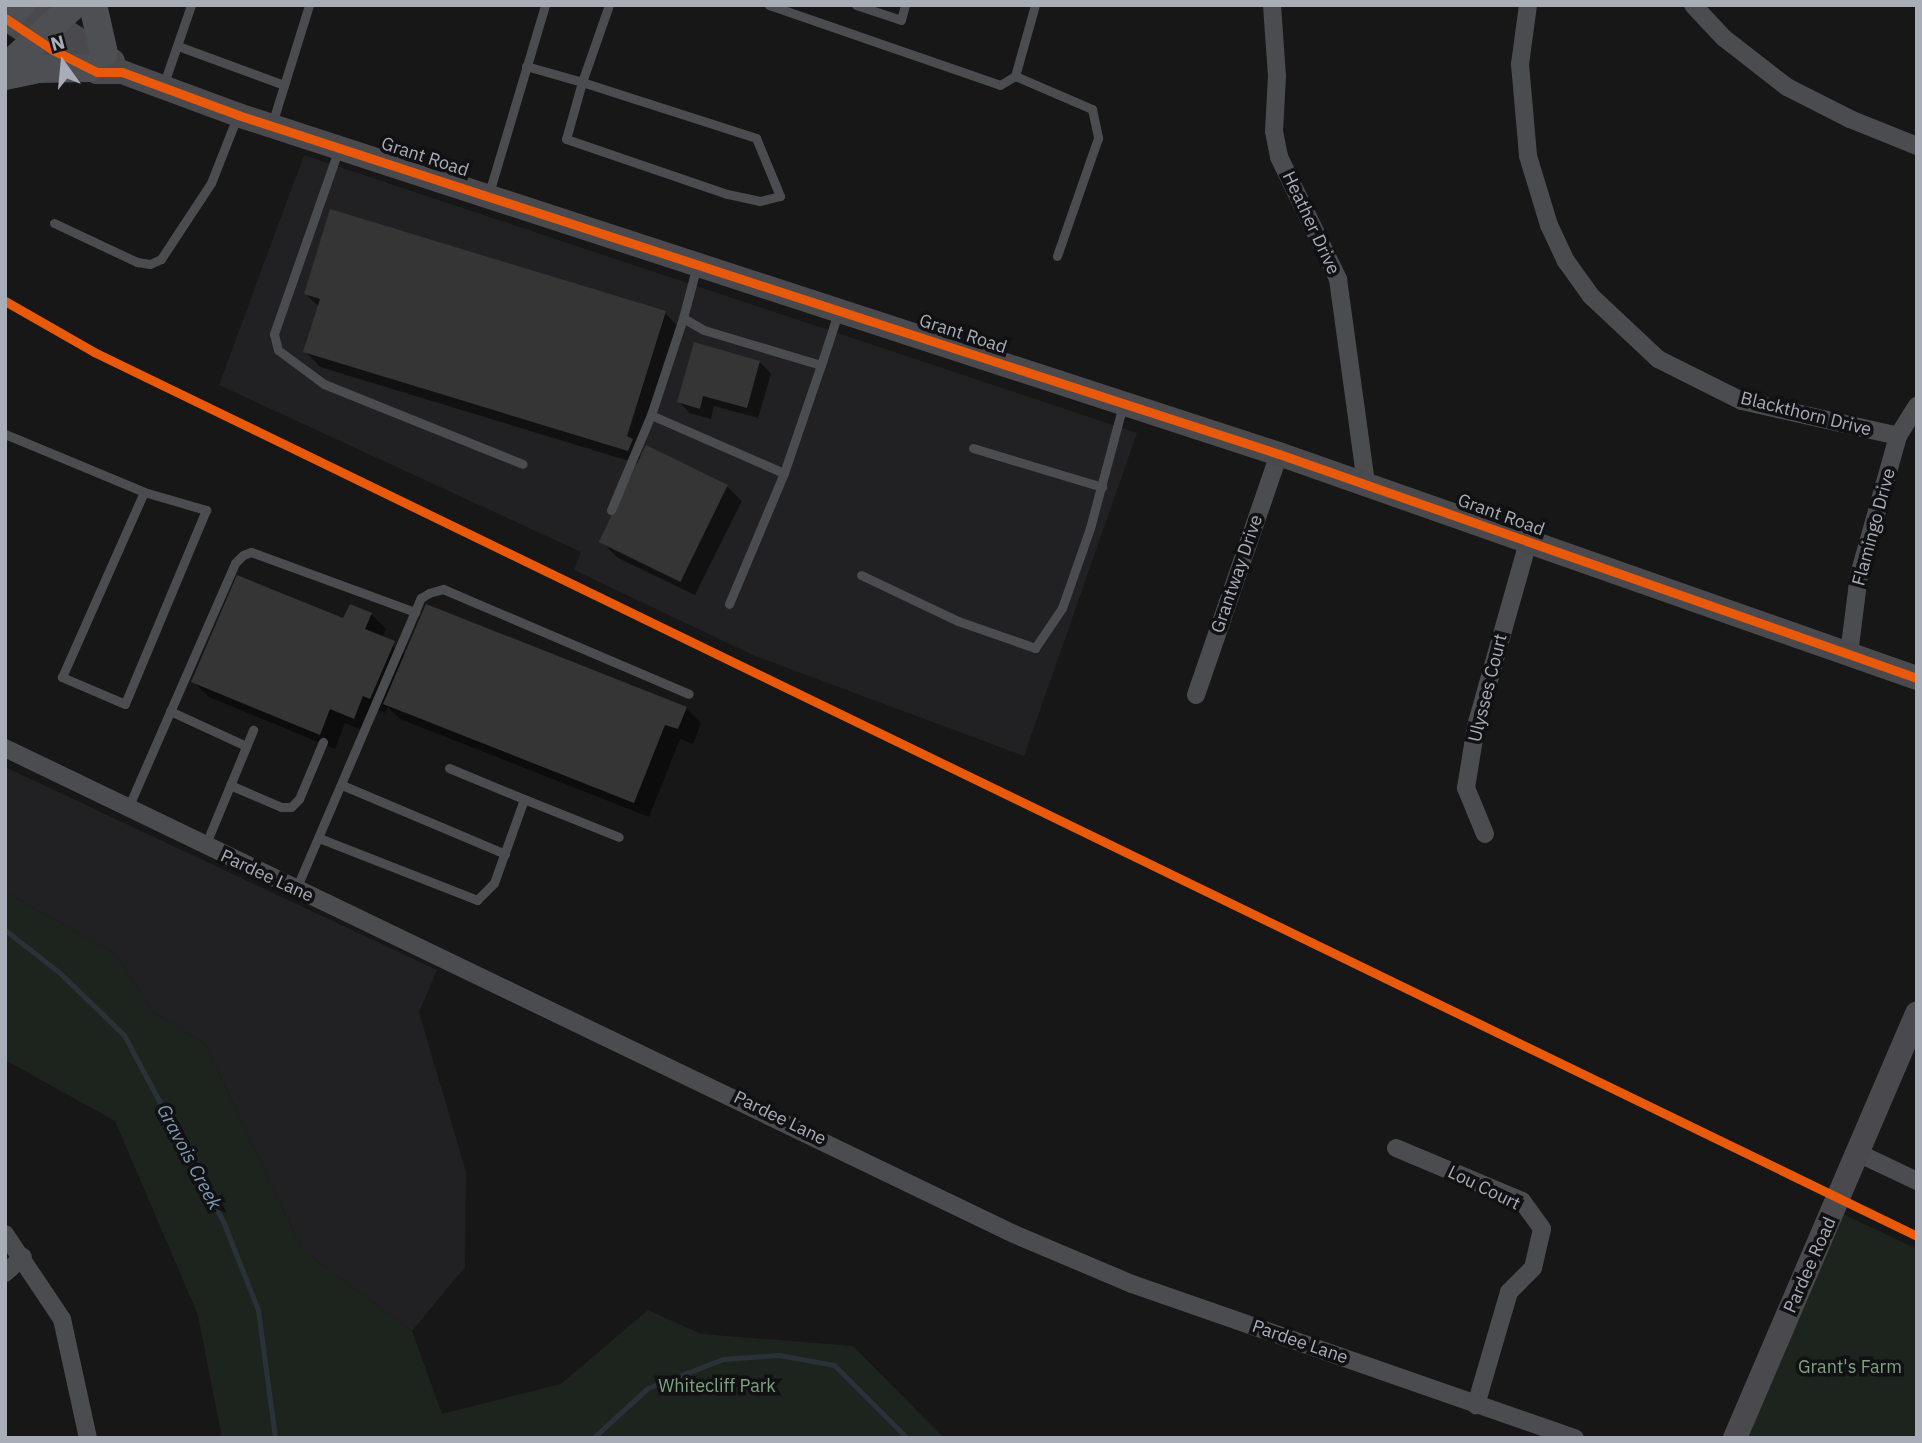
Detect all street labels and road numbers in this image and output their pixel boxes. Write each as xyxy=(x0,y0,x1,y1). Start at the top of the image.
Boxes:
street label: Grant Road xyxy=(378,133,472,181)
street label: Heather Drive xyxy=(1278,168,1344,278)
street label: Grant Road xyxy=(916,310,1010,358)
street label: Blackthorn Drive xyxy=(1738,387,1874,441)
street label: Flamingo Drive xyxy=(1848,466,1900,588)
street label: Grant Road xyxy=(1455,489,1547,541)
street label: Grantway Drive xyxy=(1207,512,1267,636)
street label: Ulysses Court xyxy=(1464,632,1512,744)
street label: Pardee Lane xyxy=(217,845,317,907)
street label: Pardee Lane xyxy=(730,1086,830,1150)
street label: Lou Court xyxy=(1444,1161,1524,1215)
street label: Pardee Road xyxy=(1779,1214,1841,1316)
street label: Pardee Lane xyxy=(1249,1316,1351,1368)

